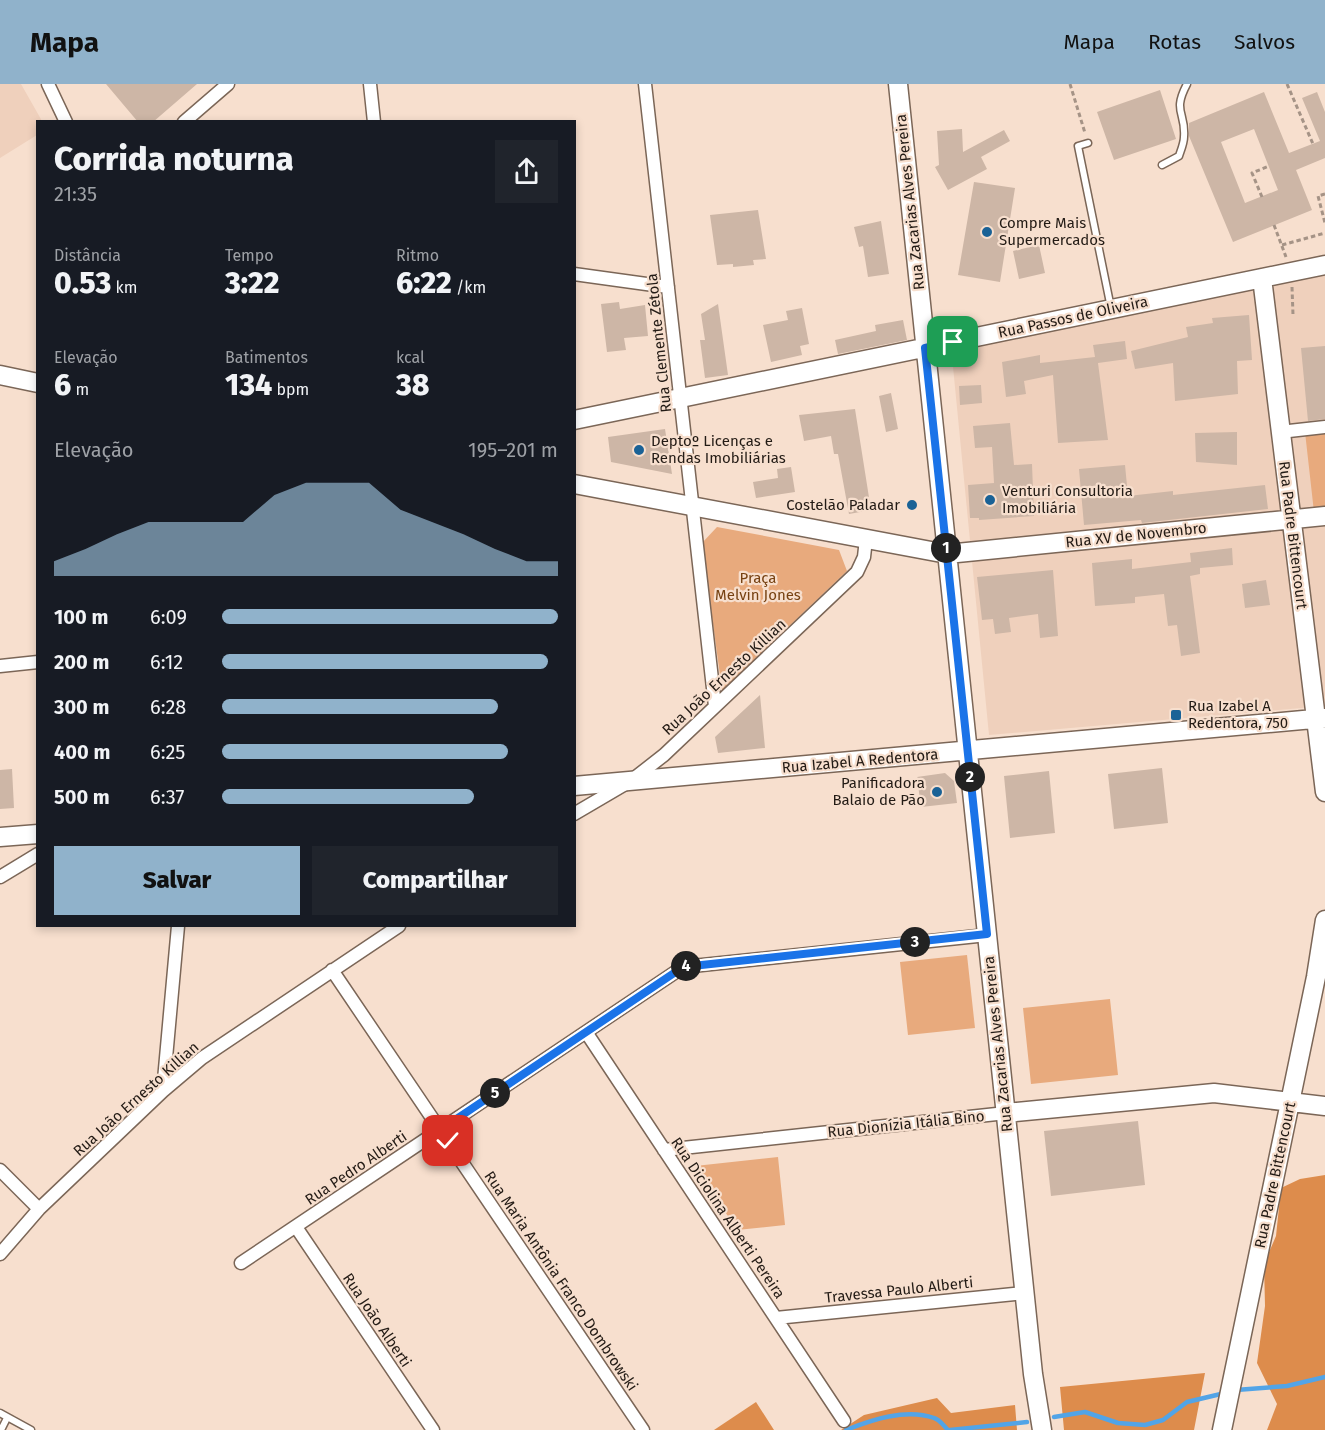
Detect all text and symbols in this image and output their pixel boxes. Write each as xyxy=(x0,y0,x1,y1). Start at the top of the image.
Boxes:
text: Mapa xyxy=(30,26,99,59)
text: Mapa xyxy=(1064,29,1115,55)
text: Rotas xyxy=(1148,29,1201,55)
text: Salvos xyxy=(1234,29,1295,55)
street label: Rua Zacarias Alves Pereira xyxy=(892,113,928,291)
text: Corrida noturna xyxy=(54,139,294,179)
button: share xyxy=(495,140,558,203)
text: 21:35 xyxy=(54,182,97,206)
place label: Compre Mais Supermercados xyxy=(999,214,1105,249)
marker: Compre Mais Supermercados xyxy=(980,225,994,239)
text: Distância xyxy=(54,246,121,265)
text: Tempo xyxy=(225,246,274,265)
text: Ritmo xyxy=(396,246,439,265)
text: 0.53 xyxy=(54,265,111,301)
text: 3:22 xyxy=(225,265,279,301)
text: 6:22 xyxy=(396,265,452,301)
street label: Rua Clemente Zétola xyxy=(643,272,675,414)
text: km xyxy=(111,278,137,297)
text: /km xyxy=(452,278,486,297)
street label: Rua Passos de Oliveira xyxy=(996,292,1150,342)
pin xyxy=(927,316,978,367)
icon: arrive xyxy=(936,325,969,358)
text: Elevação xyxy=(54,348,118,367)
text: Batimentos xyxy=(225,348,308,367)
text: kcal xyxy=(396,348,425,367)
text: 6 xyxy=(54,367,71,403)
text: 134 xyxy=(225,367,272,403)
text: 38 xyxy=(396,367,429,403)
text: m xyxy=(71,380,89,399)
text: bpm xyxy=(272,380,309,399)
place label: Deptoº Licenças e Rendas Imobiliárias xyxy=(651,432,786,467)
text: Elevação xyxy=(54,438,133,462)
text: 195–201 m xyxy=(468,438,558,462)
marker: Deptoº Licenças e Rendas Imobiliárias xyxy=(632,443,646,457)
street label: Rua Padre Bittencourt xyxy=(1275,460,1311,611)
place label: Venturi Consultoria Imobiliária xyxy=(1002,482,1133,517)
marker: Venturi Consultoria Imobiliária xyxy=(983,493,997,507)
place label: Costelão Paladar xyxy=(786,496,900,514)
marker: Costelão Paladar xyxy=(905,498,919,512)
street label: Rua XV de Novembro xyxy=(1065,519,1207,551)
pin: 1 xyxy=(931,533,961,563)
text: 1 xyxy=(942,538,950,557)
park label: Praça Melvin Jones xyxy=(715,569,801,604)
text: 100 m xyxy=(54,605,108,629)
text: 6:09 xyxy=(150,605,187,629)
street label: Rua João Ernesto Killian xyxy=(658,615,790,739)
text: 200 m xyxy=(54,650,109,674)
text: 6:12 xyxy=(150,650,183,674)
text: 300 m xyxy=(54,695,109,719)
text: 6:28 xyxy=(150,695,186,719)
place label: Rua Izabel A Redentora, 750 xyxy=(1188,697,1288,732)
marker: Rua Izabel A Redentora, 750 xyxy=(1169,708,1183,722)
text: 400 m xyxy=(54,740,110,764)
text: 6:25 xyxy=(150,740,185,764)
street label: Rua Izabel A Redentora xyxy=(781,745,939,777)
pin: 2 xyxy=(955,762,985,792)
text: 2 xyxy=(966,767,974,786)
place label: Panificadora Balaio de Pão xyxy=(832,774,925,809)
text: 500 m xyxy=(54,785,110,809)
text: 6:37 xyxy=(150,785,184,809)
marker: Panificadora Balaio de Pão xyxy=(930,785,944,799)
button: Salvar xyxy=(54,846,300,915)
button: Compartilhar xyxy=(312,846,558,915)
pin: 3 xyxy=(900,927,930,957)
text: 3 xyxy=(911,932,919,951)
pin: 4 xyxy=(671,951,701,981)
street label: Rua Zacarias Alves Pereira xyxy=(980,955,1016,1133)
text: 4 xyxy=(681,956,691,975)
street label: Rua João Ernesto Killian xyxy=(70,1038,202,1160)
pin: 5 xyxy=(480,1078,510,1108)
text: 5 xyxy=(491,1083,499,1102)
street label: Rua Padre Bittencourt xyxy=(1251,1100,1299,1250)
street label: Rua Dionízia Itália Bino xyxy=(827,1107,985,1141)
pin xyxy=(422,1115,473,1166)
icon: check xyxy=(431,1124,464,1157)
street label: Rua Pedro Alberti xyxy=(302,1127,410,1209)
street label: Rua Diciolina Alberti Pereira xyxy=(667,1134,789,1302)
street label: Rua Maria Antônia Franco Dombrowski xyxy=(481,1168,641,1394)
street label: Rua João Alberti xyxy=(339,1270,415,1370)
street label: Travessa Paulo Alberti xyxy=(824,1273,974,1307)

